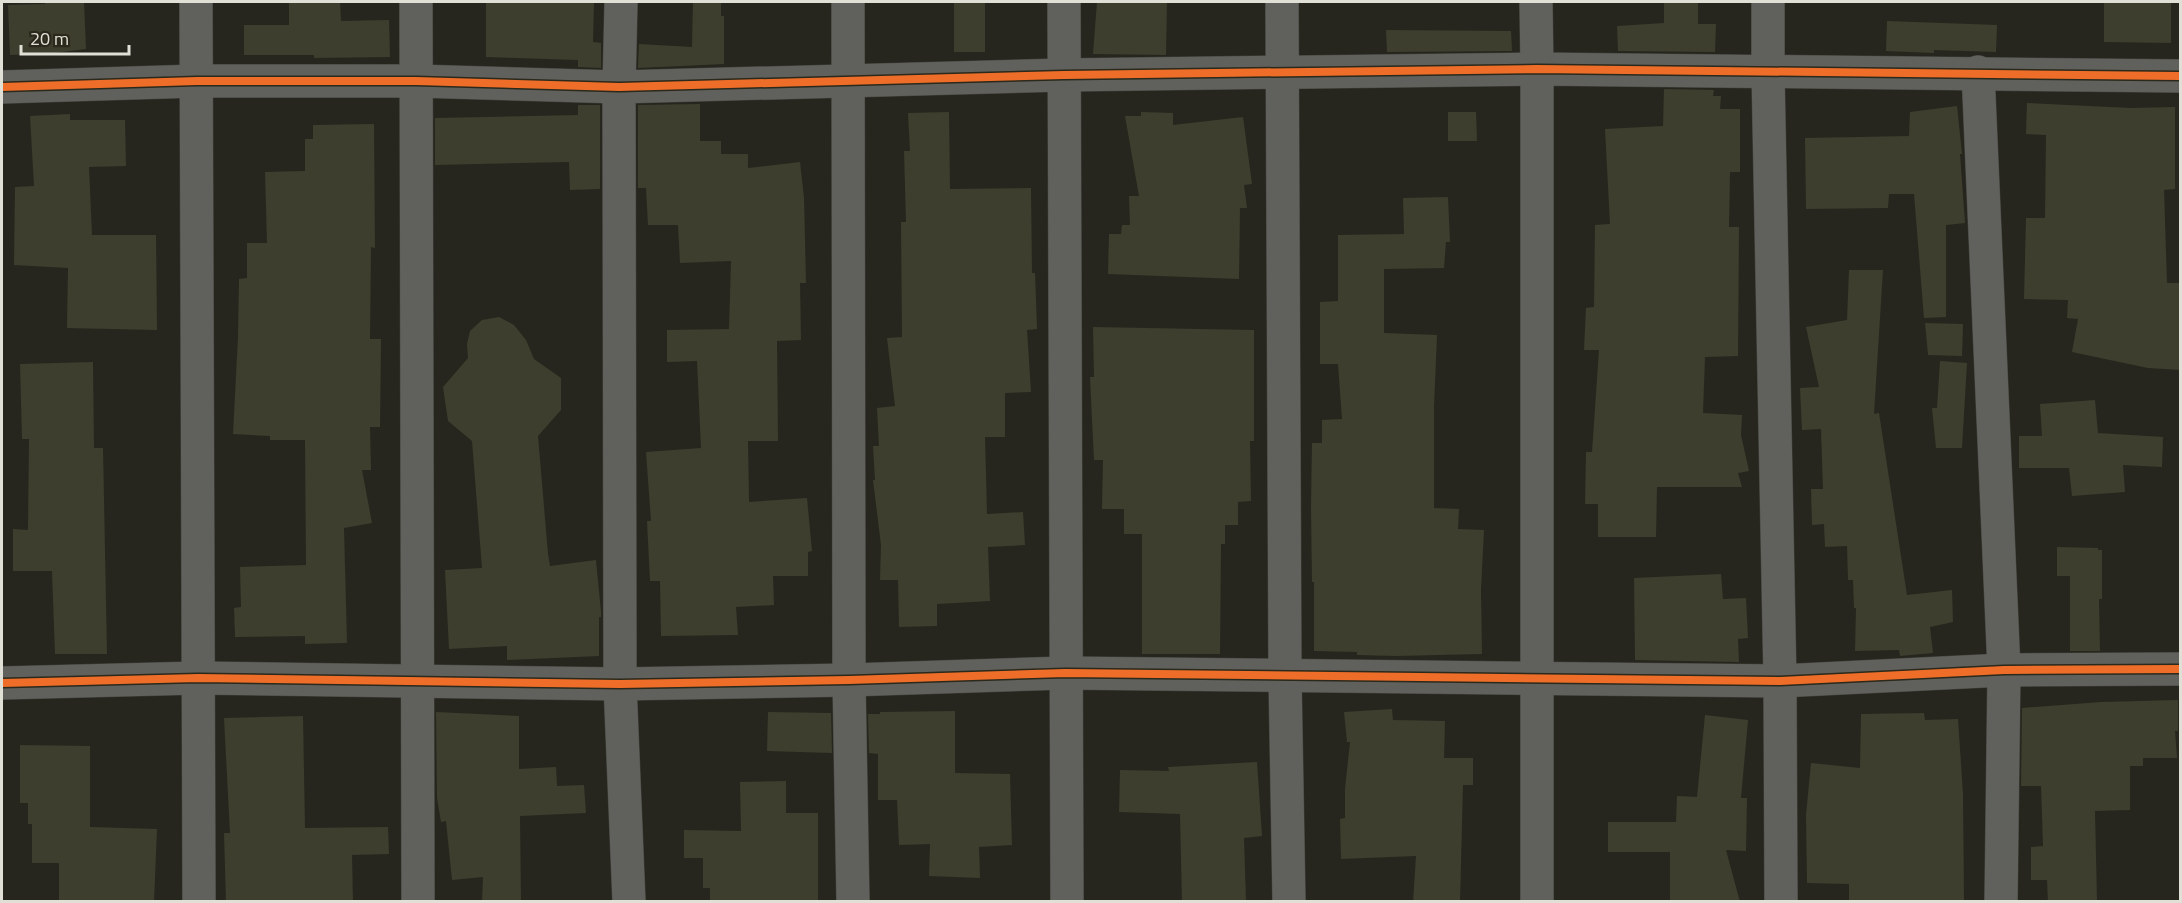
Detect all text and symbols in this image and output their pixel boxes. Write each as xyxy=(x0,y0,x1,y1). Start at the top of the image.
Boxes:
scale bar xyxy=(21,18,129,56)
text: 20 m xyxy=(30,25,69,52)

